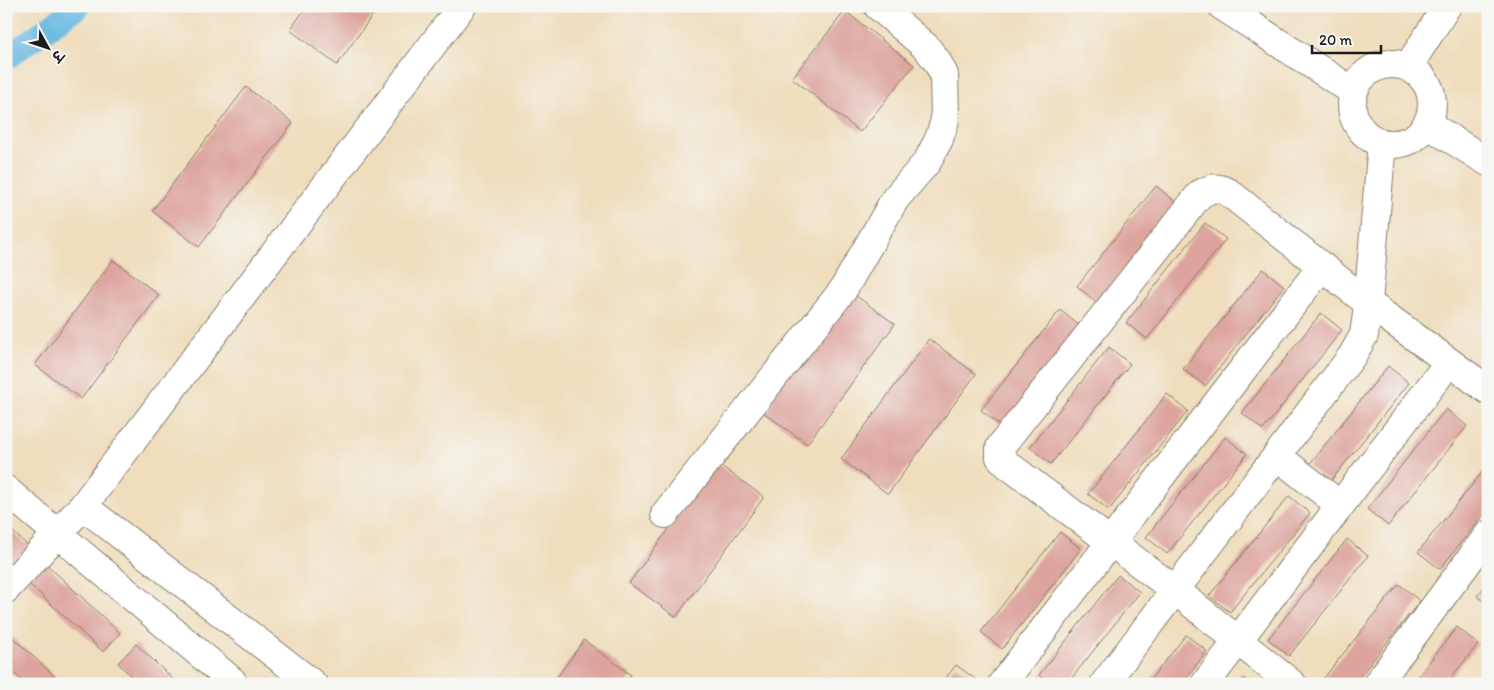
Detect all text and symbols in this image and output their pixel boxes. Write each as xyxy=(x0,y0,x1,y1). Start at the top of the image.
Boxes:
north arrow xyxy=(22,22,72,72)
scale bar xyxy=(1312,22,1380,54)
text: 20 m xyxy=(1319,31,1353,49)
text: उ xyxy=(47,45,68,66)

